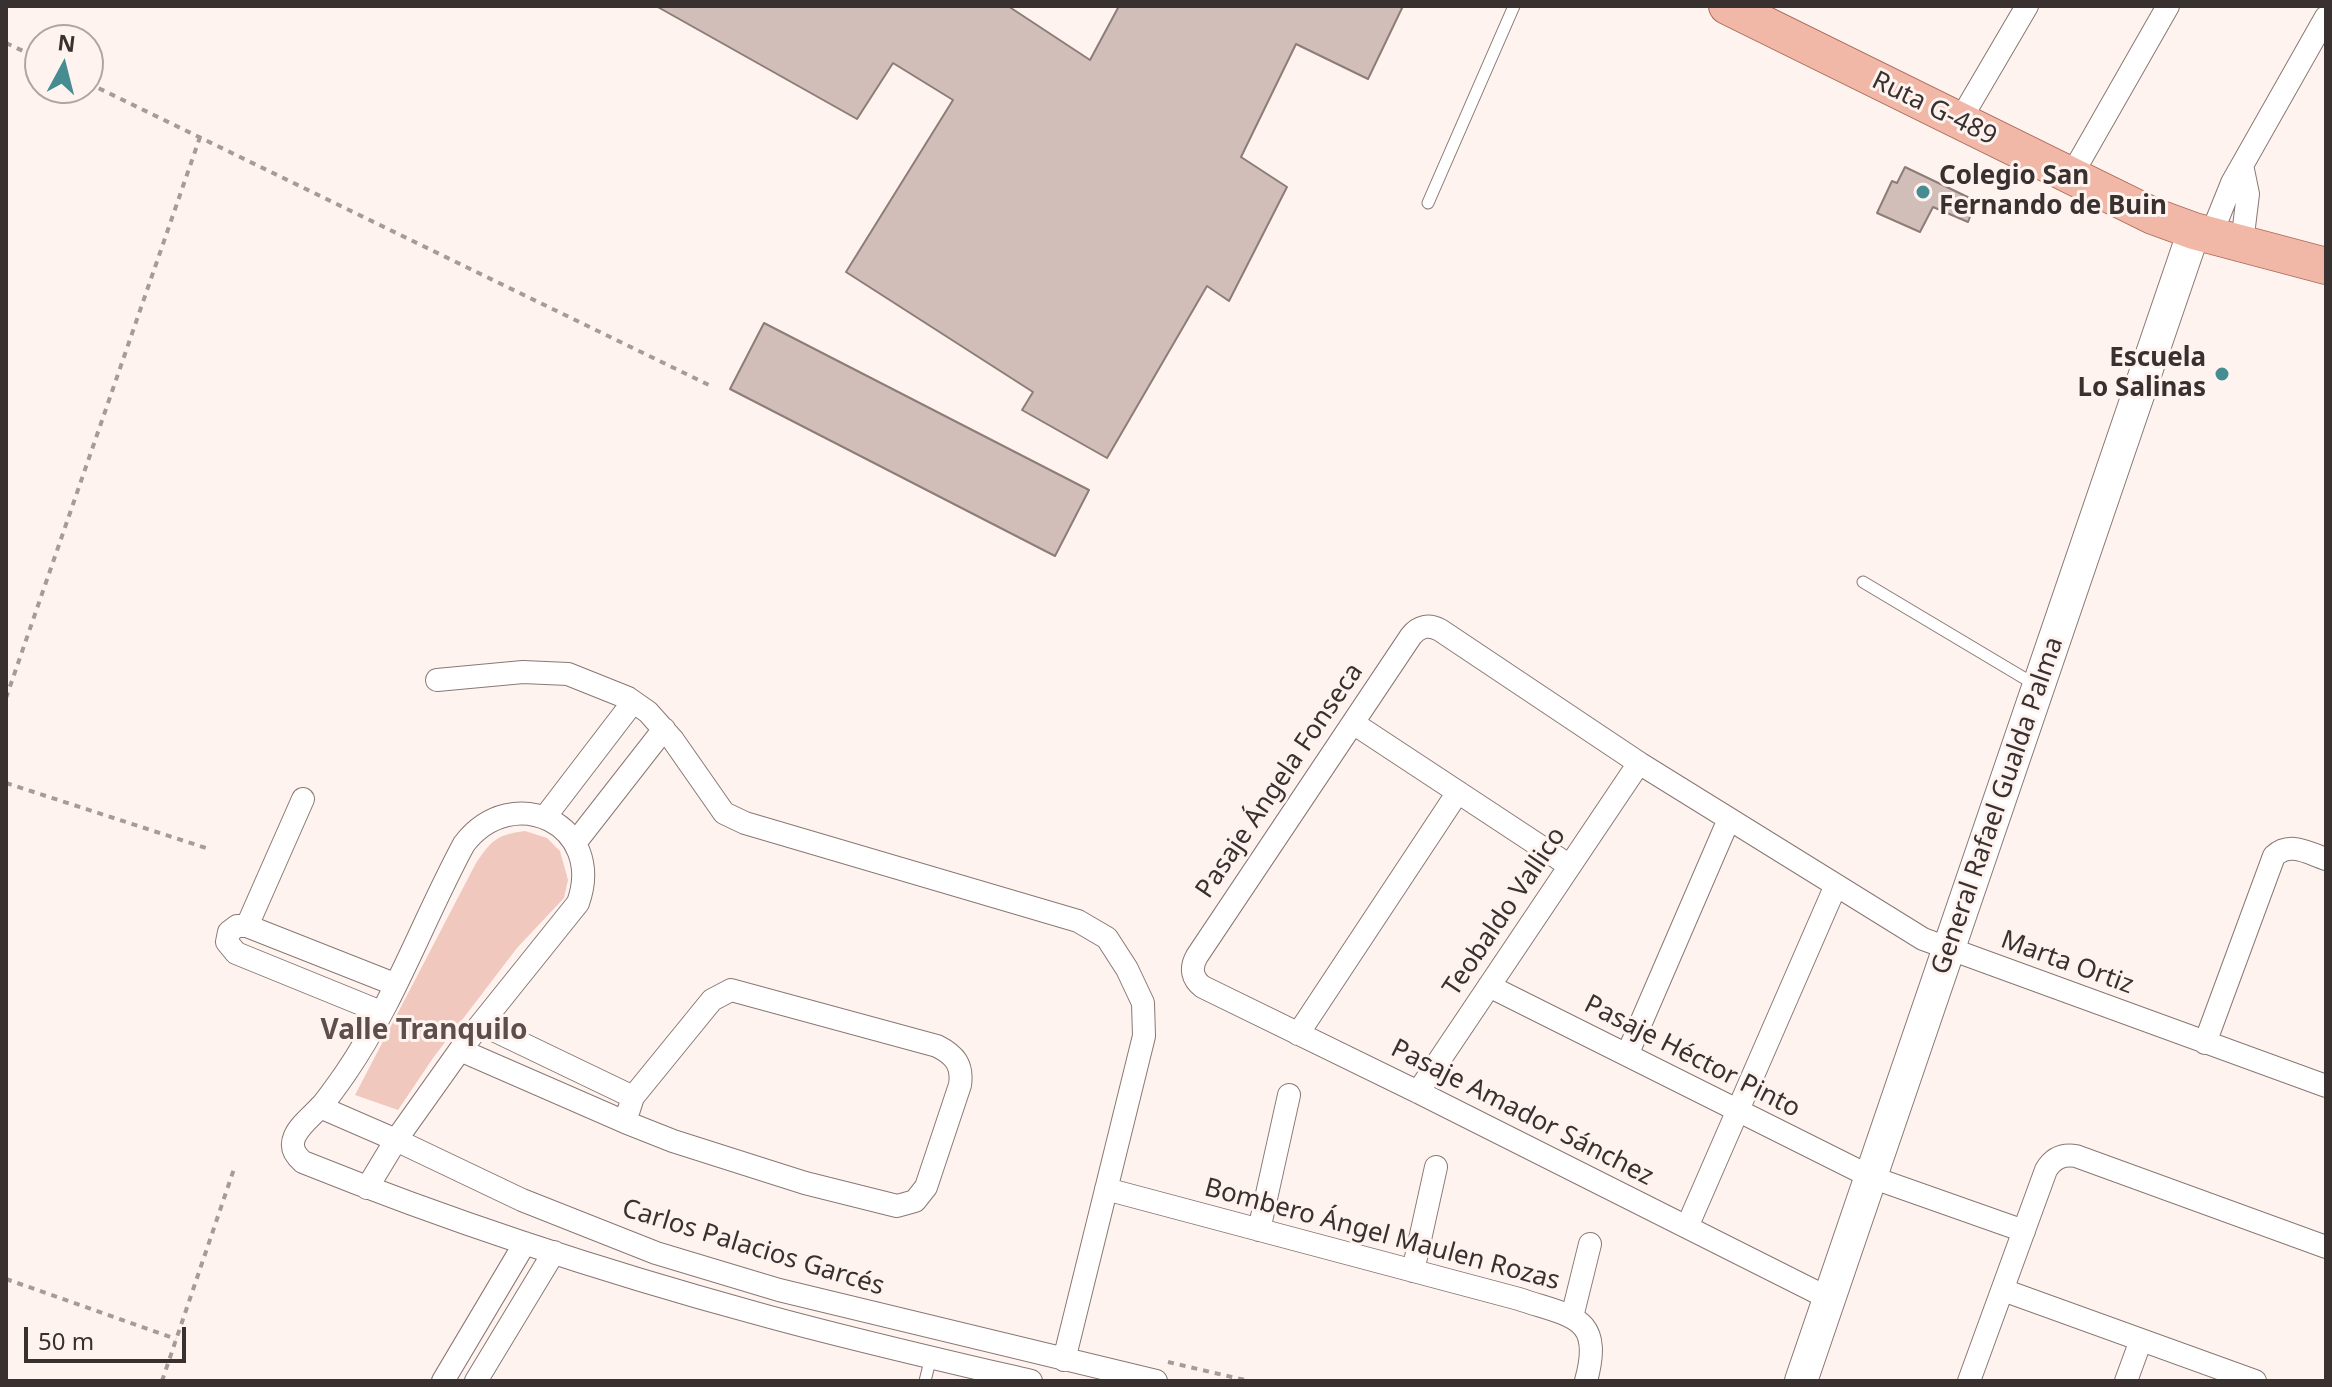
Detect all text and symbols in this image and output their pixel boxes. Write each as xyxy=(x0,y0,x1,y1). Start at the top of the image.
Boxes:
north arrow xyxy=(24,24,104,104)
text: N xyxy=(56,26,77,58)
street label: Ruta G-489 xyxy=(1867,65,2001,153)
place label: Colegio San Fernando de Buin xyxy=(1939,161,2167,222)
marker: Colegio San Fernando de Buin xyxy=(1914,183,1932,201)
place label: Escuela Lo Salinas xyxy=(2078,343,2206,404)
marker: Escuela Lo Salinas xyxy=(2213,365,2231,383)
street label: General Rafael Gualda Palma xyxy=(1926,633,2070,979)
street label: Pasaje Ángela Fonseca xyxy=(1190,658,1370,904)
street label: Teobaldo Vallico xyxy=(1437,822,1573,1002)
street label: Marta Ortiz xyxy=(1996,925,2138,1001)
street label: Pasaje Héctor Pinto xyxy=(1579,989,1805,1125)
district label: Valle Tranquilo xyxy=(321,1014,527,1048)
street label: Pasaje Amador Sánchez xyxy=(1386,1033,1658,1193)
street label: Bombero Ángel Maulen Rozas xyxy=(1201,1173,1563,1297)
street label: Carlos Palacios Garcés xyxy=(618,1193,888,1303)
scale bar xyxy=(28,1311,190,1361)
text: 50 m xyxy=(38,1324,94,1357)

